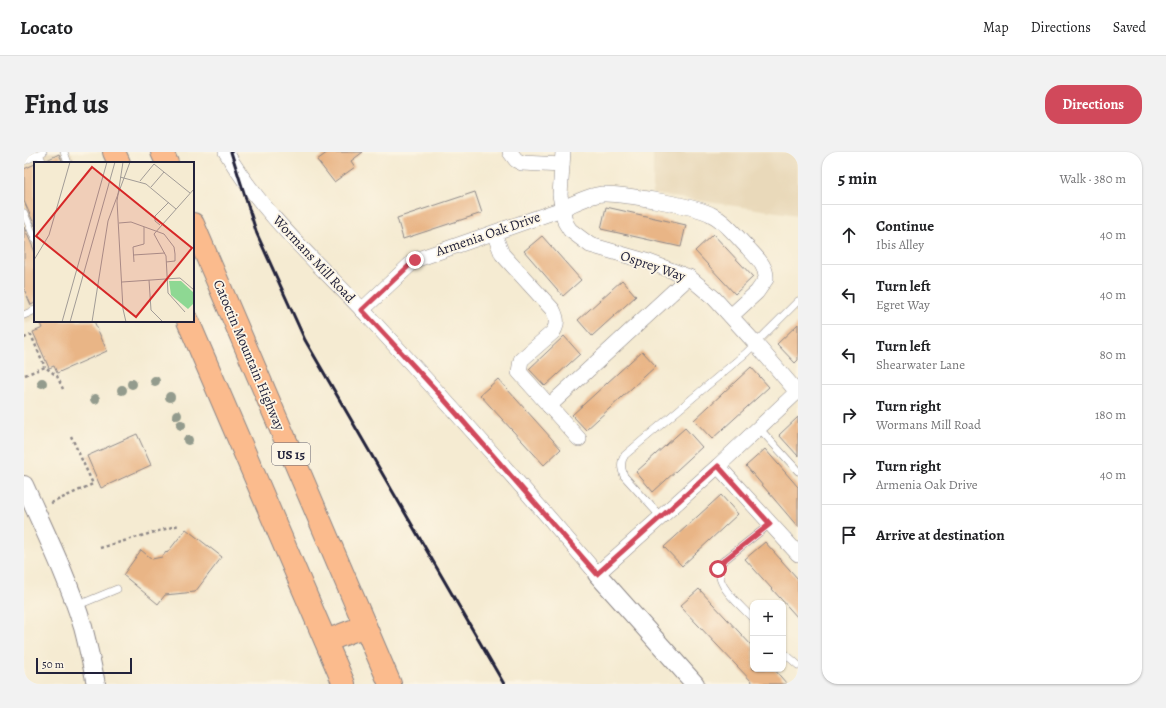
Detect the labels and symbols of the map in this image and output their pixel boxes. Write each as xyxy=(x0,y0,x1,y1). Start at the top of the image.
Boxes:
inset map xyxy=(34,162,194,322)
street label: Armenia Oak Drive xyxy=(432,207,543,261)
street label: Wormans Mill Road xyxy=(268,210,360,307)
street label: Osprey Way xyxy=(618,246,689,286)
route end xyxy=(406,251,424,269)
street label: Catoctin Mountain Highway xyxy=(209,277,290,434)
road number: US 15 xyxy=(272,443,310,465)
route start xyxy=(709,560,727,578)
scale bar xyxy=(36,656,132,675)

